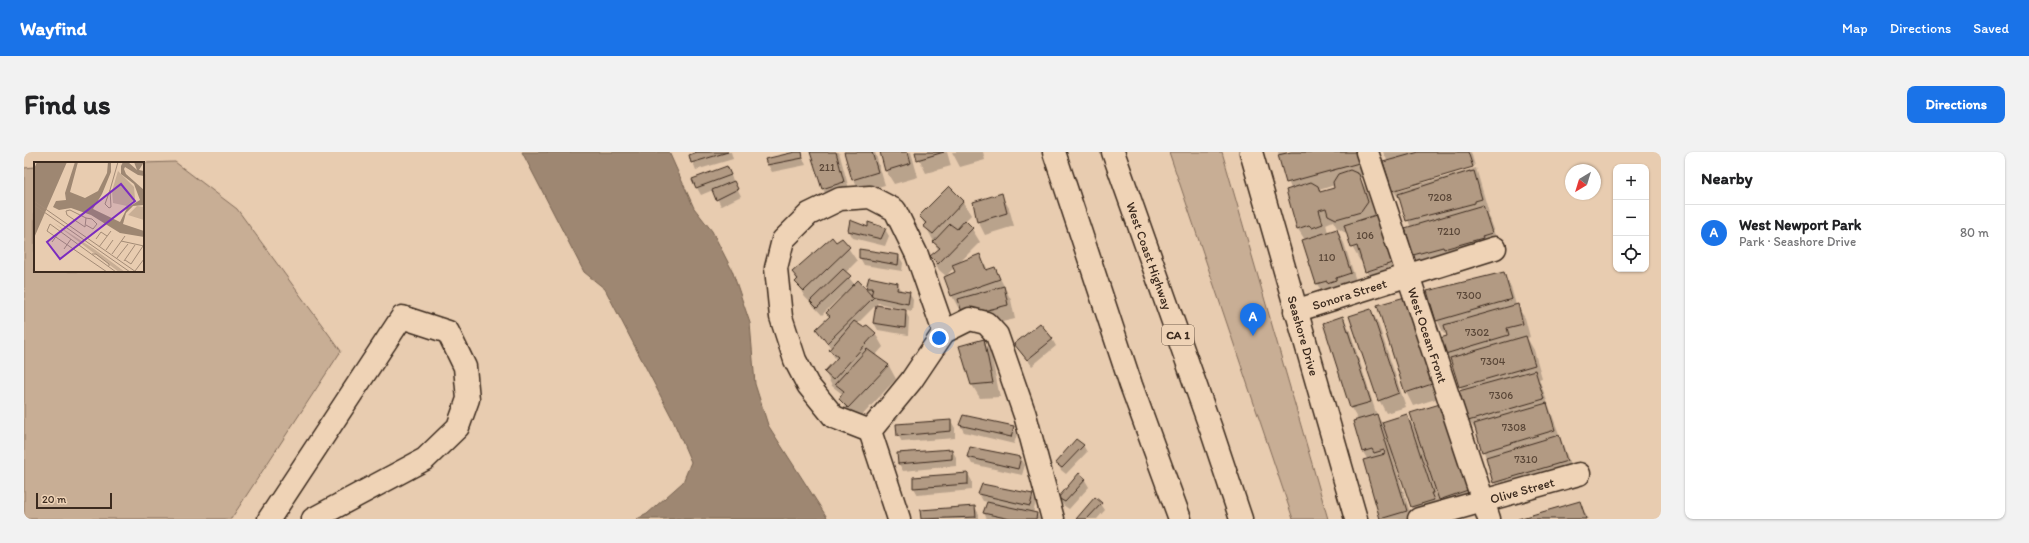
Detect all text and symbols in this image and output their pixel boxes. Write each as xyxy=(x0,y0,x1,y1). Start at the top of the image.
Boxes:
text: Wayfind xyxy=(20,17,87,40)
text: Map xyxy=(1842,20,1868,37)
text: Directions xyxy=(1890,20,1951,37)
text: Saved xyxy=(1973,20,2009,37)
button: Directions xyxy=(1907,86,2005,123)
text: Find us xyxy=(24,87,111,121)
house number: 211 xyxy=(819,161,835,174)
inset map xyxy=(34,162,144,272)
north arrow xyxy=(1565,164,1601,200)
map controls xyxy=(1613,164,1649,272)
button: + xyxy=(1613,164,1649,200)
text: Nearby xyxy=(1701,168,1753,188)
house number: 7208 xyxy=(1428,191,1452,204)
street label: West Coast Highway xyxy=(1123,200,1175,312)
button: − xyxy=(1613,200,1649,236)
text: West Newport Park xyxy=(1739,216,1861,234)
house number: 7210 xyxy=(1437,225,1461,238)
text: A xyxy=(1710,225,1718,240)
text: 80 m xyxy=(1960,225,1989,240)
house number: 106 xyxy=(1356,229,1374,242)
text: Park · Seashore Drive xyxy=(1739,234,1856,249)
button: locate xyxy=(1613,236,1649,272)
house number: 110 xyxy=(1319,251,1336,264)
street label: Sonora Street xyxy=(1310,276,1389,313)
street label: West Ocean Front xyxy=(1405,286,1450,385)
house number: 7300 xyxy=(1456,289,1482,302)
street label: Seashore Drive xyxy=(1284,294,1322,378)
pin: A xyxy=(1240,303,1266,336)
road number: CA 1 xyxy=(1162,325,1194,345)
house number: 7302 xyxy=(1465,326,1489,339)
your location xyxy=(929,328,949,348)
house number: 7304 xyxy=(1481,355,1506,368)
house number: 7306 xyxy=(1489,389,1513,402)
house number: 7308 xyxy=(1502,421,1526,434)
house number: 7310 xyxy=(1514,453,1538,466)
street label: Olive Street xyxy=(1488,474,1556,507)
scale bar xyxy=(36,491,112,510)
text: 20 m xyxy=(42,493,66,506)

